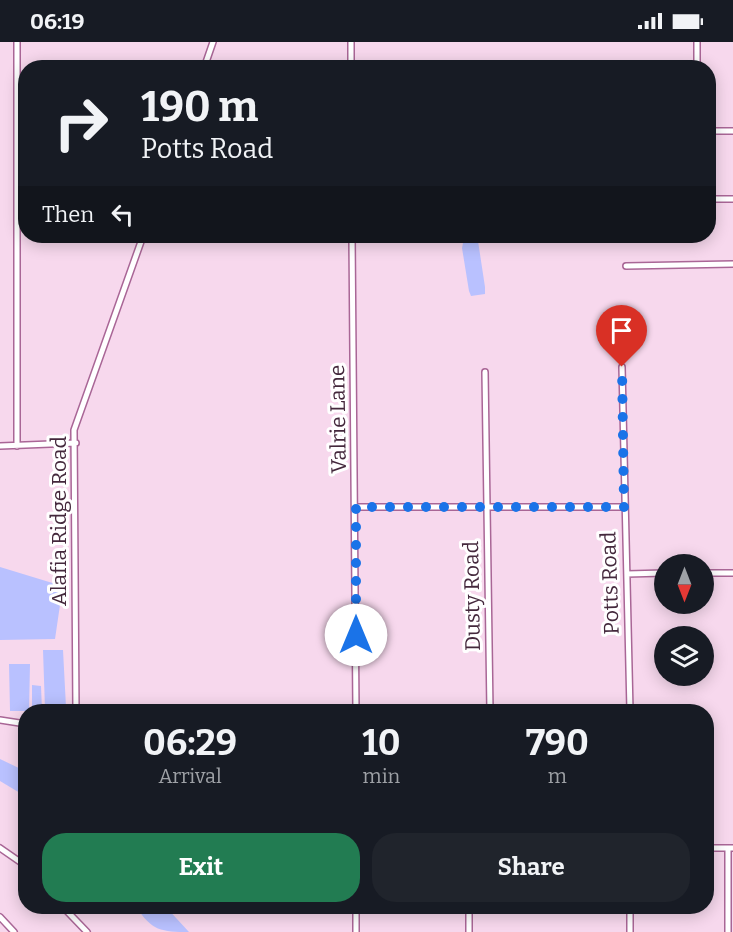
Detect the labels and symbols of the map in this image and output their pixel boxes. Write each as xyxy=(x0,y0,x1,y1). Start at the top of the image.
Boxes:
pin xyxy=(596,305,647,367)
street label: Valrie Lane xyxy=(324,364,352,474)
street label: Alafia Ridge Road xyxy=(46,436,72,606)
street label: Potts Road xyxy=(595,531,625,635)
street label: Dusty Road xyxy=(458,541,486,651)
north arrow xyxy=(654,554,714,614)
position arrow xyxy=(324,603,388,667)

